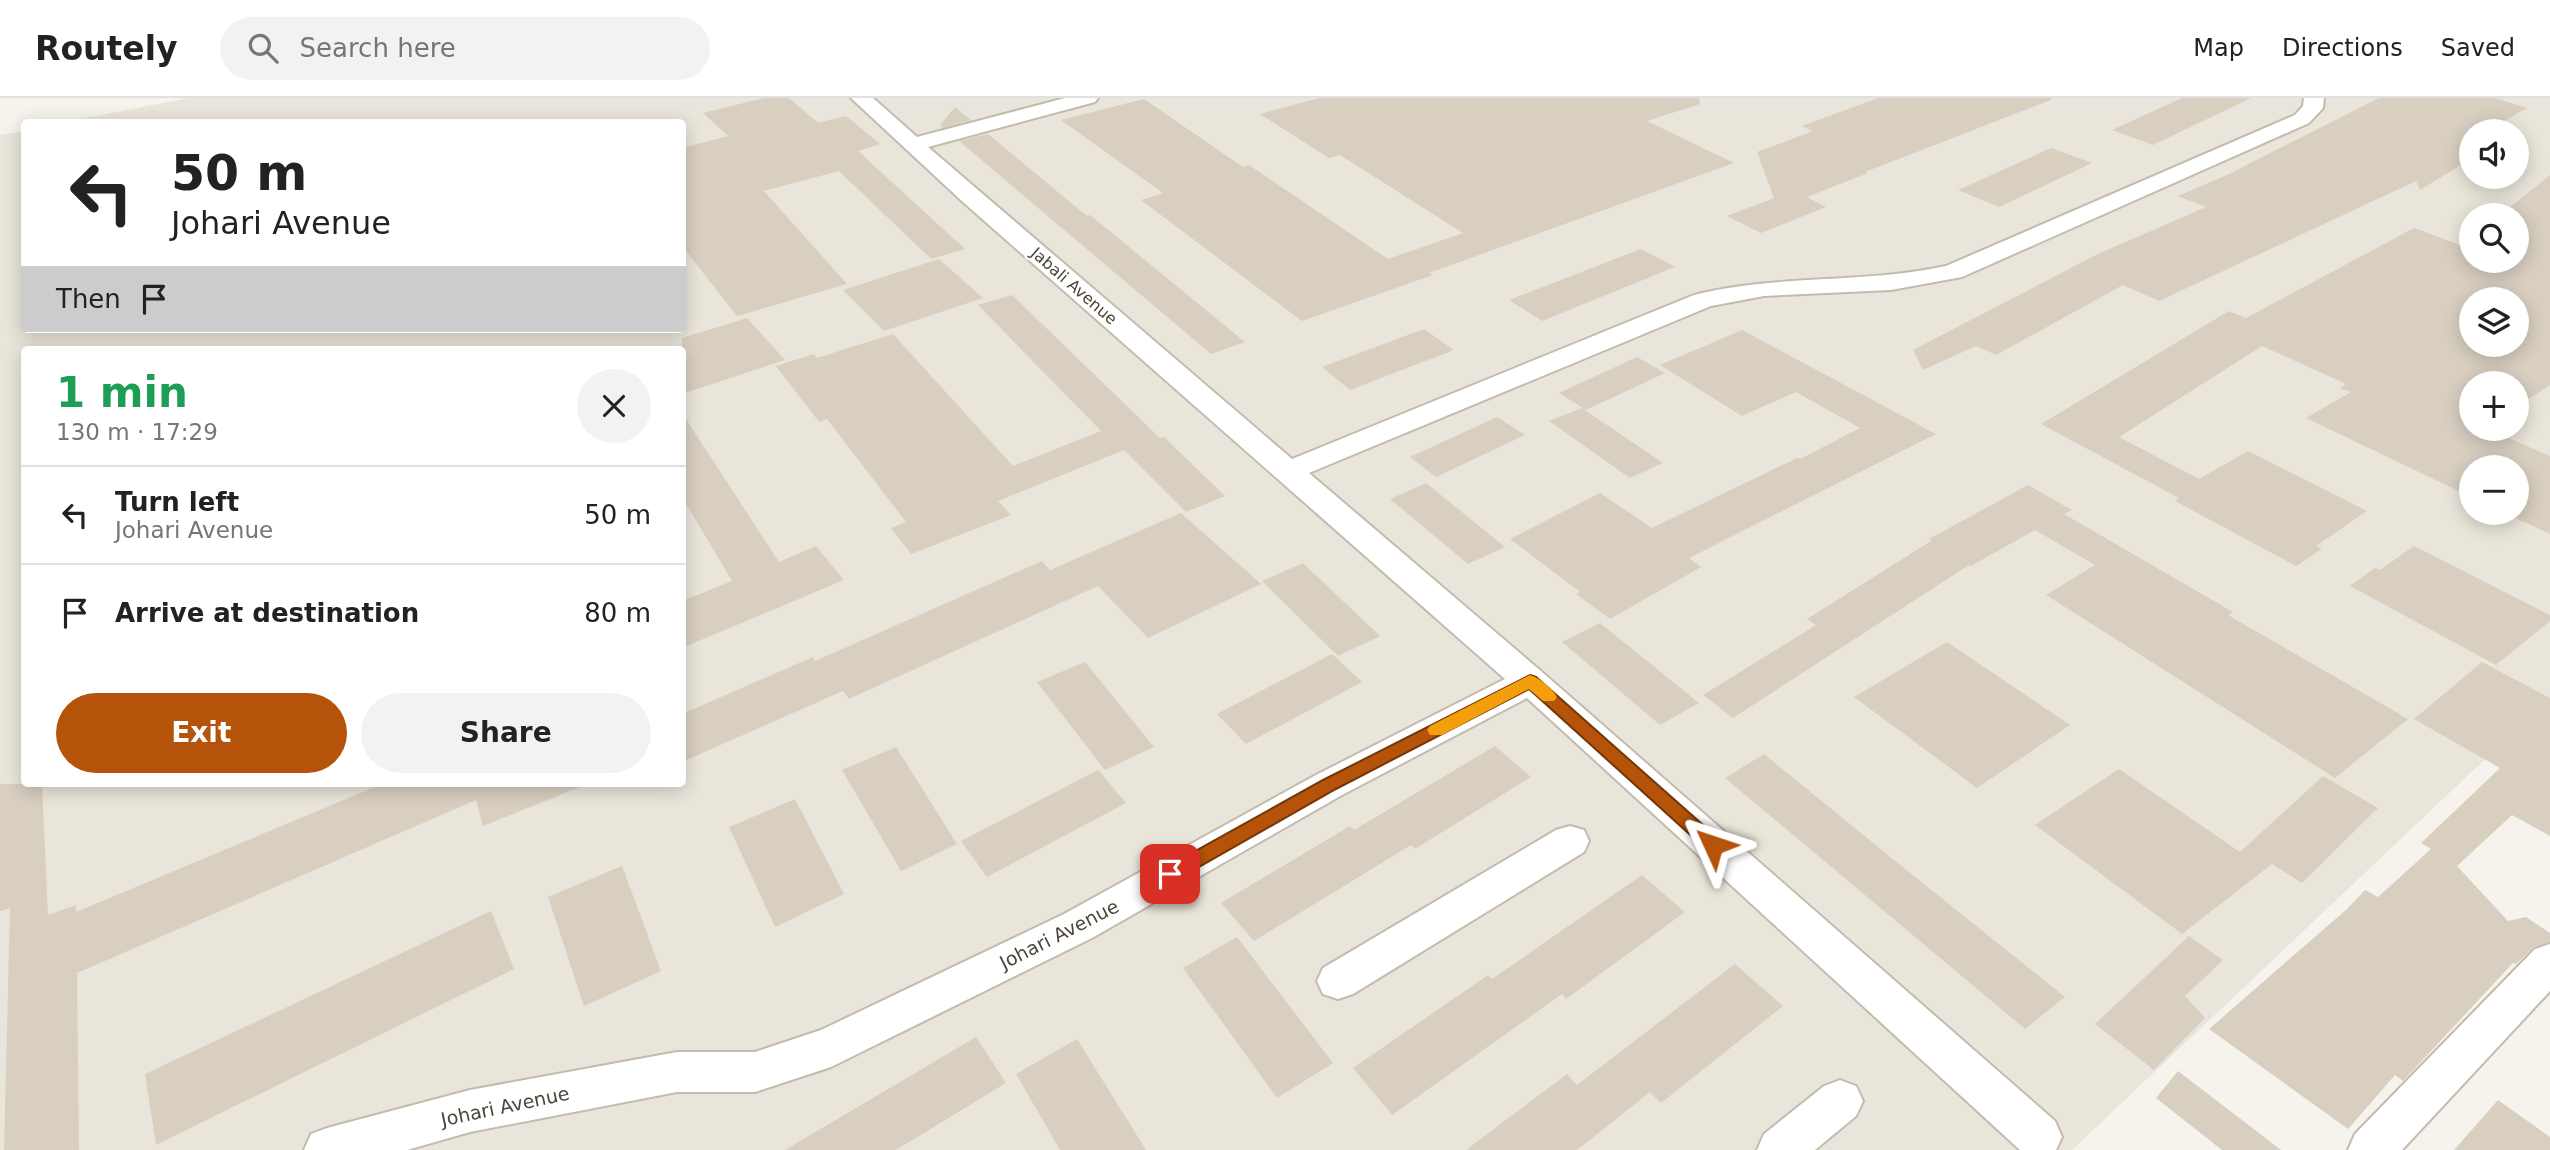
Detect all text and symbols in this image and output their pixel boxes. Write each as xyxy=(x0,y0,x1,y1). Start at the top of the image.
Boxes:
search box xyxy=(220,17,710,80)
text: Routely xyxy=(35,29,178,68)
icon: search xyxy=(244,29,282,67)
text: Search here xyxy=(300,33,456,63)
text: Map xyxy=(2193,34,2244,62)
text: Directions xyxy=(2282,34,2403,62)
text: Saved xyxy=(2441,34,2515,62)
map controls xyxy=(2459,119,2529,525)
button: sound xyxy=(2459,119,2529,189)
text: 50 m xyxy=(171,145,307,202)
icon: left xyxy=(56,147,147,238)
button: search xyxy=(2459,203,2529,273)
text: Johari Avenue xyxy=(171,204,391,242)
street label: Jabali Avenue xyxy=(1026,243,1121,329)
icon: arrive xyxy=(135,280,173,318)
text: Then xyxy=(56,284,121,314)
button: layers xyxy=(2459,287,2529,357)
text: 1 min xyxy=(56,368,188,417)
button: close xyxy=(577,369,651,443)
button: + xyxy=(2459,371,2529,441)
text: 130 m · 17:29 xyxy=(56,419,218,445)
button: − xyxy=(2459,455,2529,525)
text: Turn left xyxy=(115,487,239,517)
icon: left xyxy=(56,496,94,534)
text: 50 m xyxy=(584,500,651,530)
text: Johari Avenue xyxy=(115,517,273,543)
icon: arrive xyxy=(56,594,94,632)
text: Arrive at destination xyxy=(115,598,419,628)
text: 80 m xyxy=(584,598,651,628)
button: Exit xyxy=(56,693,347,773)
button: Share xyxy=(361,693,651,773)
position arrow xyxy=(1676,808,1750,882)
pin xyxy=(1140,844,1200,904)
icon: arrive xyxy=(1151,855,1189,893)
street label: Johari Avenue xyxy=(995,895,1122,974)
street label: Johari Avenue xyxy=(438,1082,571,1131)

